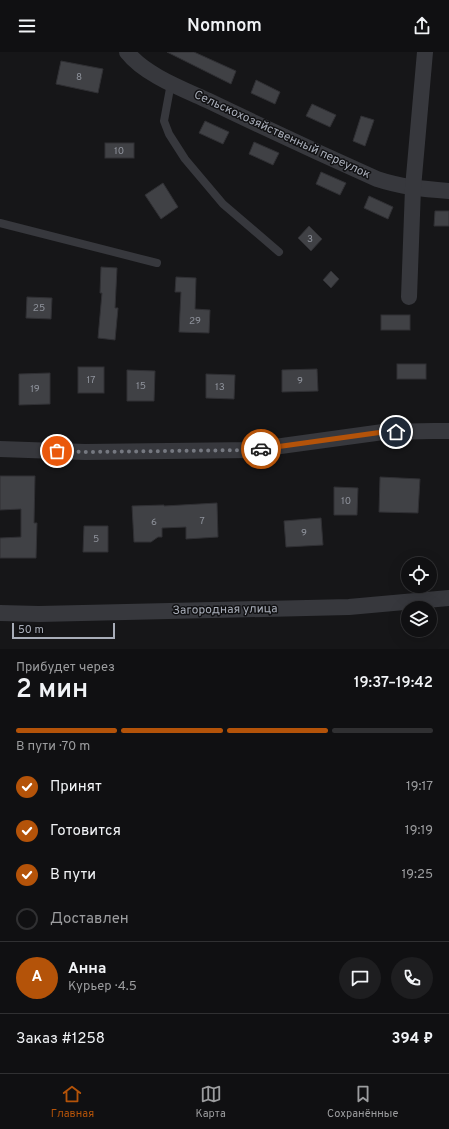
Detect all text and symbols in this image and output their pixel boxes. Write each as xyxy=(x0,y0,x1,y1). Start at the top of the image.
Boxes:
icon: menu xyxy=(16,15,38,37)
text: Nomnom xyxy=(187,15,262,38)
icon: share xyxy=(411,15,433,37)
house number: 8 xyxy=(76,71,82,84)
street label: Сельскохозяйственный переулок xyxy=(191,87,373,183)
house number: 10 xyxy=(114,145,124,158)
house number: 3 xyxy=(307,233,313,246)
house number: 25 xyxy=(33,302,45,315)
house number: 29 xyxy=(189,315,201,328)
house number: 17 xyxy=(87,374,95,387)
house number: 9 xyxy=(297,375,303,388)
house number: 15 xyxy=(136,380,146,393)
house number: 13 xyxy=(215,381,225,394)
house number: 19 xyxy=(30,383,40,396)
pin xyxy=(379,415,413,449)
icon: home xyxy=(385,421,407,443)
courier xyxy=(241,429,281,469)
pin xyxy=(40,434,74,468)
icon: car xyxy=(250,438,272,460)
icon: bag xyxy=(46,440,68,462)
house number: 10 xyxy=(341,495,351,508)
house number: 7 xyxy=(199,515,205,528)
house number: 6 xyxy=(151,516,157,529)
house number: 9 xyxy=(301,527,307,540)
house number: 5 xyxy=(93,533,99,546)
map controls xyxy=(401,557,437,637)
button: locate xyxy=(401,557,437,593)
street label: Загородная улица xyxy=(172,601,278,619)
button: layers xyxy=(401,601,437,637)
scale bar xyxy=(12,621,115,640)
text: 50 m xyxy=(18,623,44,637)
text: Прибудет через xyxy=(16,660,115,676)
text: 2 мин xyxy=(16,674,88,707)
text: 19:37–19:42 xyxy=(354,674,433,693)
text: В пути · 70 m xyxy=(16,739,90,755)
icon: check xyxy=(16,776,38,798)
text: Принят xyxy=(50,778,102,797)
text: 19:17 xyxy=(406,779,433,795)
icon: check xyxy=(16,820,38,842)
text: Готовится xyxy=(50,822,121,841)
text: 19:19 xyxy=(405,823,433,839)
icon: check xyxy=(16,864,38,886)
text: В пути xyxy=(50,866,96,885)
text: 19:25 xyxy=(401,867,433,883)
text: Доставлен xyxy=(50,910,129,929)
button: chat xyxy=(339,957,381,999)
button: phone xyxy=(391,957,433,999)
text: Анна xyxy=(68,960,106,979)
text: А xyxy=(32,968,42,987)
text: Курьер · 4.5 xyxy=(68,979,137,995)
text: Заказ #1258 xyxy=(16,1030,105,1049)
text: 394 ₽ xyxy=(392,1030,433,1049)
tab: Главная xyxy=(51,1083,94,1121)
tab: Карта xyxy=(196,1083,226,1121)
tab: Сохранённые xyxy=(327,1083,398,1121)

